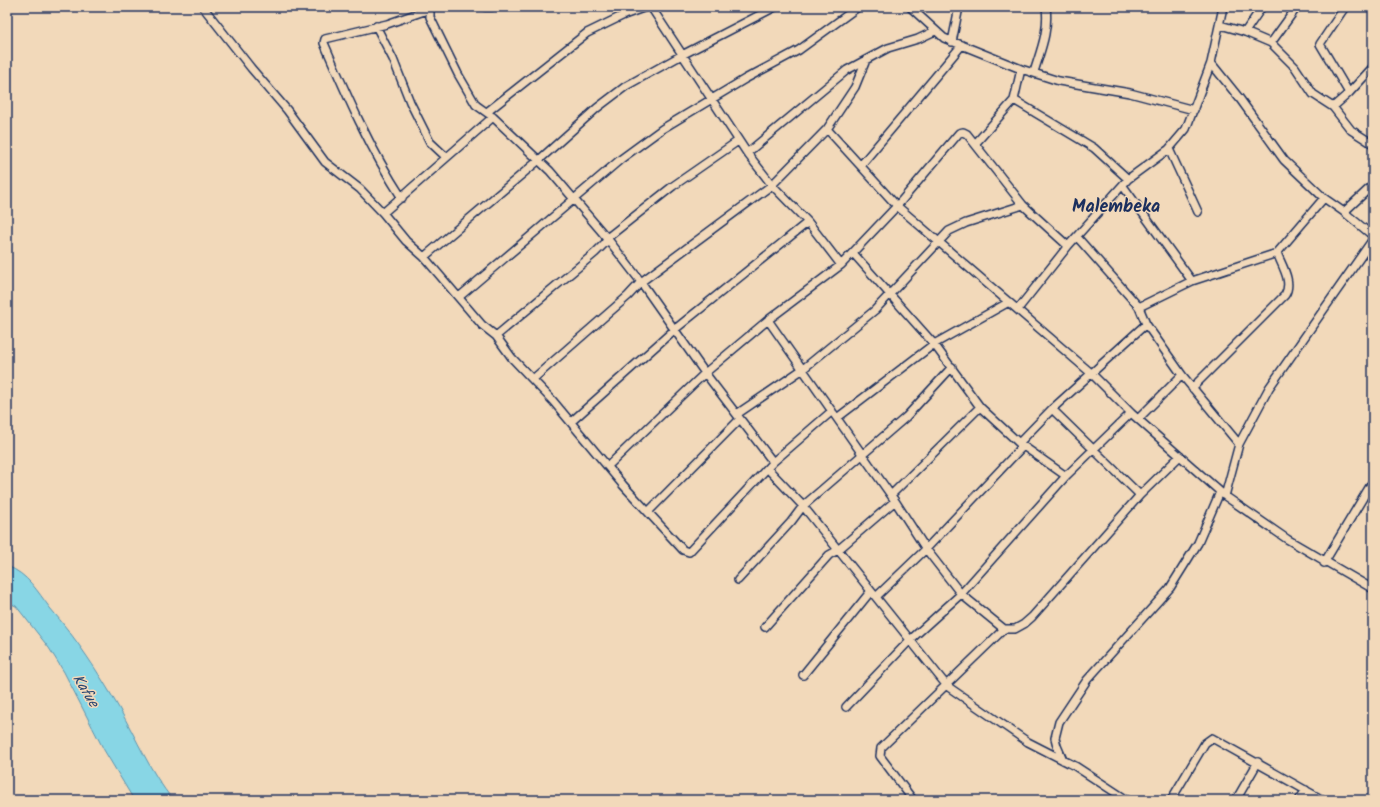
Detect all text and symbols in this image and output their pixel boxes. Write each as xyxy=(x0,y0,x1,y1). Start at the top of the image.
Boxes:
district label: Malembeka xyxy=(1072,193,1160,222)
water label: Kafue xyxy=(65,670,105,713)

